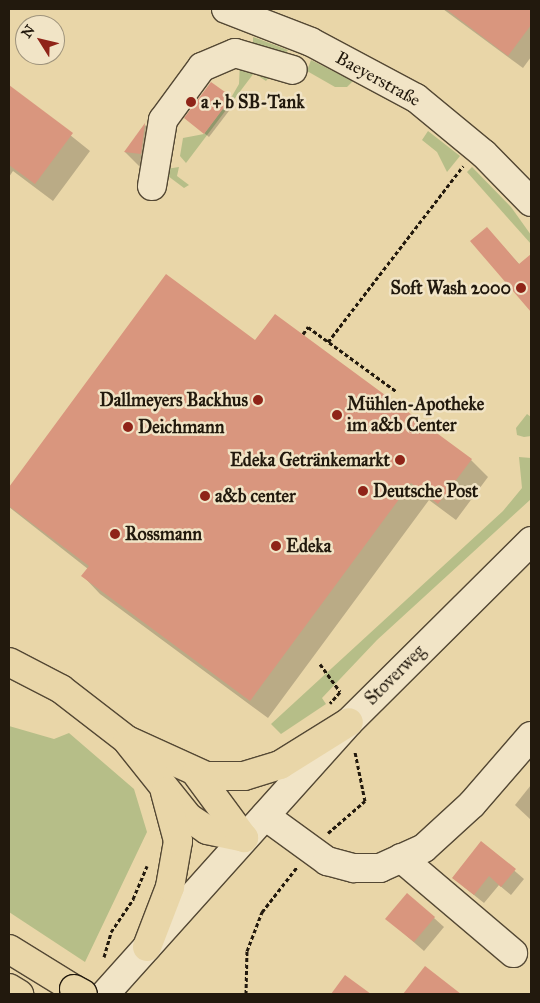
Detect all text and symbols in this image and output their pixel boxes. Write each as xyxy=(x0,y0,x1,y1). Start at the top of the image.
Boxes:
north arrow xyxy=(15,15,65,65)
text: N xyxy=(18,22,39,41)
street label: Baeyerstraße xyxy=(332,47,424,111)
place label: a + b SB-Tank xyxy=(201,91,305,113)
marker: a + b SB-Tank xyxy=(185,96,197,108)
place label: Soft Wash 2000 xyxy=(391,277,511,299)
marker: Soft Wash 2000 xyxy=(515,282,527,294)
place label: Dallmeyers Backhus xyxy=(100,389,248,411)
marker: Dallmeyers Backhus xyxy=(252,394,264,406)
place label: Mühlen-Apotheke im a&b Center xyxy=(347,394,484,436)
marker: Mühlen-Apotheke im a&b Center xyxy=(331,409,343,421)
place label: Deichmann xyxy=(138,416,224,438)
marker: Deichmann xyxy=(122,421,134,433)
place label: Edeka Getränkemarkt xyxy=(230,449,390,471)
marker: Edeka Getränkemarkt xyxy=(394,454,406,466)
place label: Deutsche Post xyxy=(373,480,478,502)
place label: a&b center xyxy=(215,485,296,507)
marker: Deutsche Post xyxy=(357,485,369,497)
marker: a&b center xyxy=(199,490,211,502)
place label: Rossmann xyxy=(125,523,202,545)
marker: Rossmann xyxy=(109,528,121,540)
place label: Edeka xyxy=(286,535,331,557)
marker: Edeka xyxy=(270,540,282,552)
street label: Stoverweg xyxy=(360,640,430,710)

